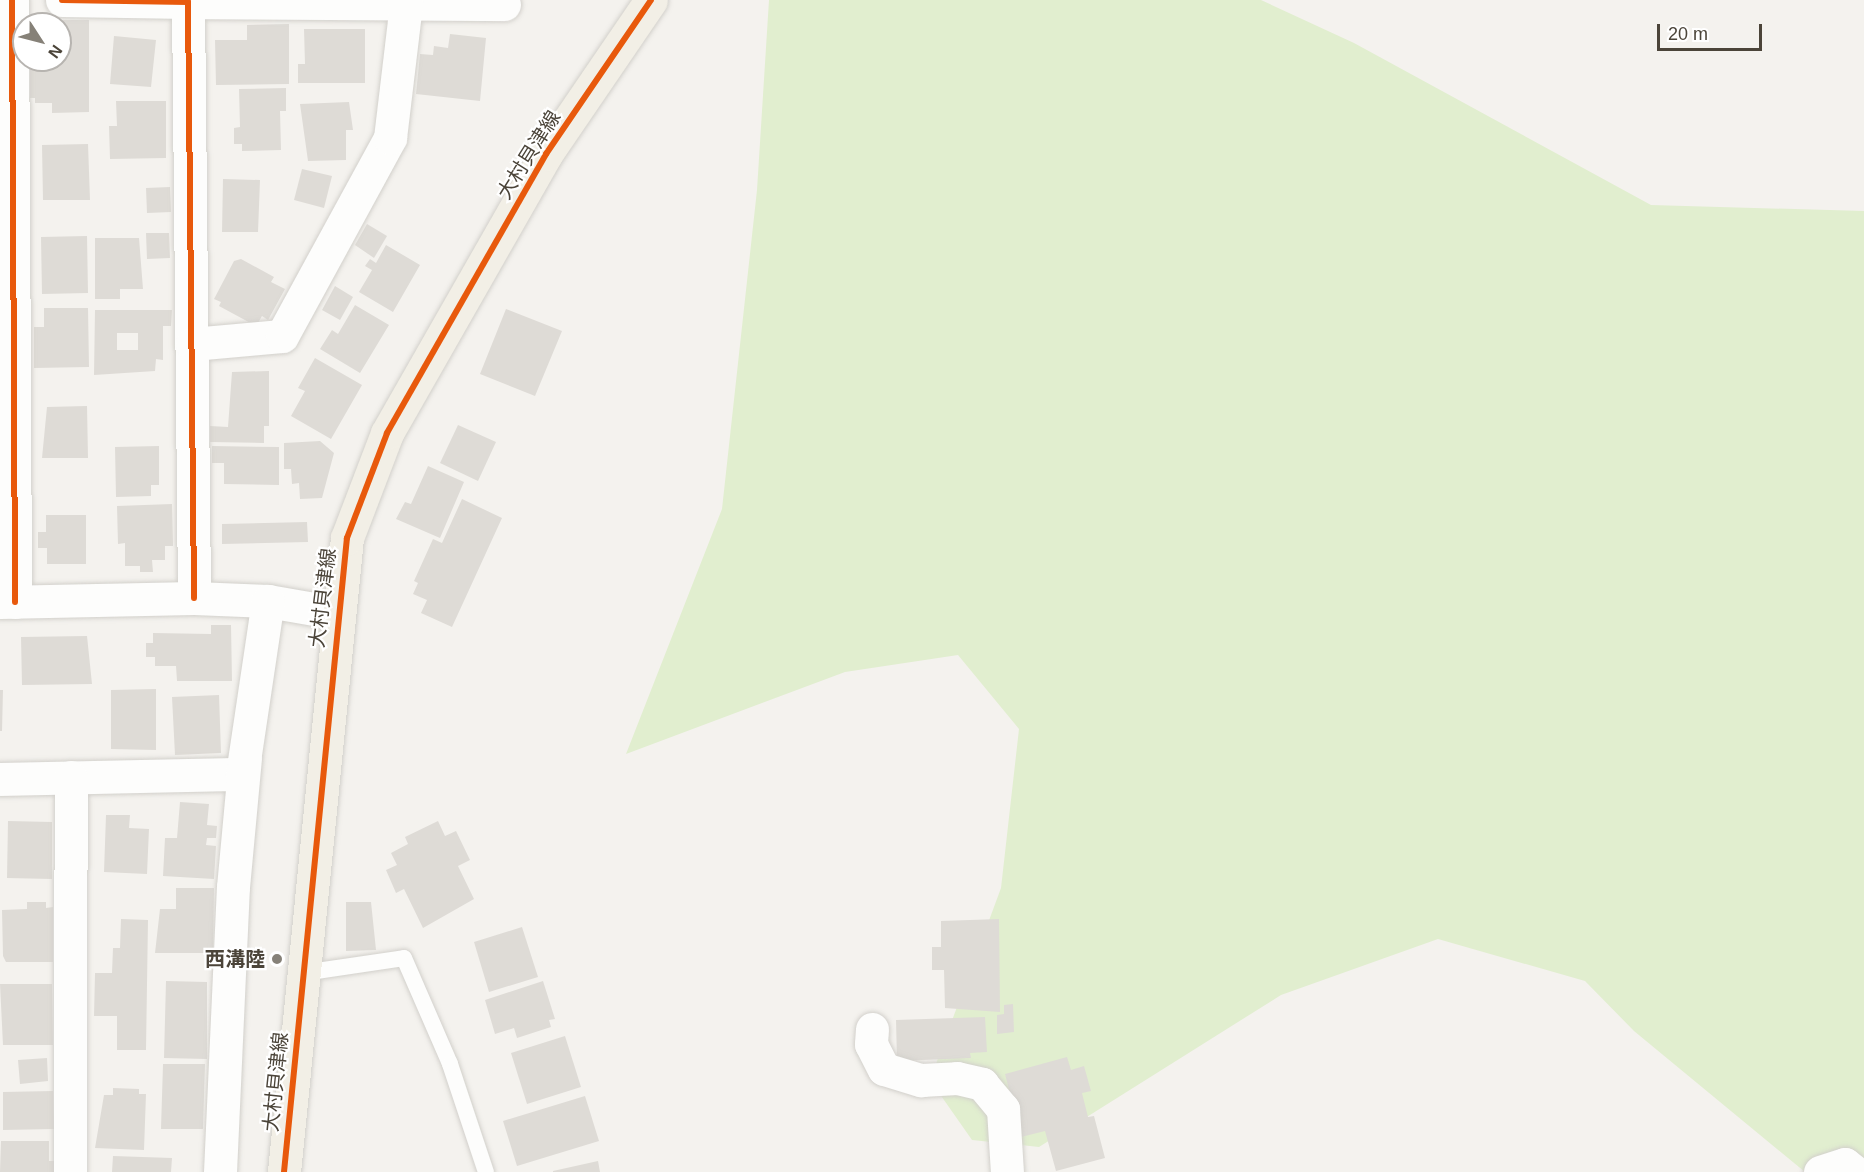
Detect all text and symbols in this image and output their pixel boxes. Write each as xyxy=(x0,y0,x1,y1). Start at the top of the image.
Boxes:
north arrow xyxy=(12,12,72,72)
scale bar xyxy=(1660,12,1765,50)
text: 20 m xyxy=(1668,24,1708,44)
text: N xyxy=(45,42,66,61)
street label: 大村貝津線 xyxy=(492,106,566,204)
street label: 大村貝津線 xyxy=(305,547,341,649)
place label: 西溝陸 xyxy=(205,947,265,971)
marker: 西溝陸 xyxy=(270,952,284,966)
street label: 大村貝津線 xyxy=(259,1031,293,1133)

